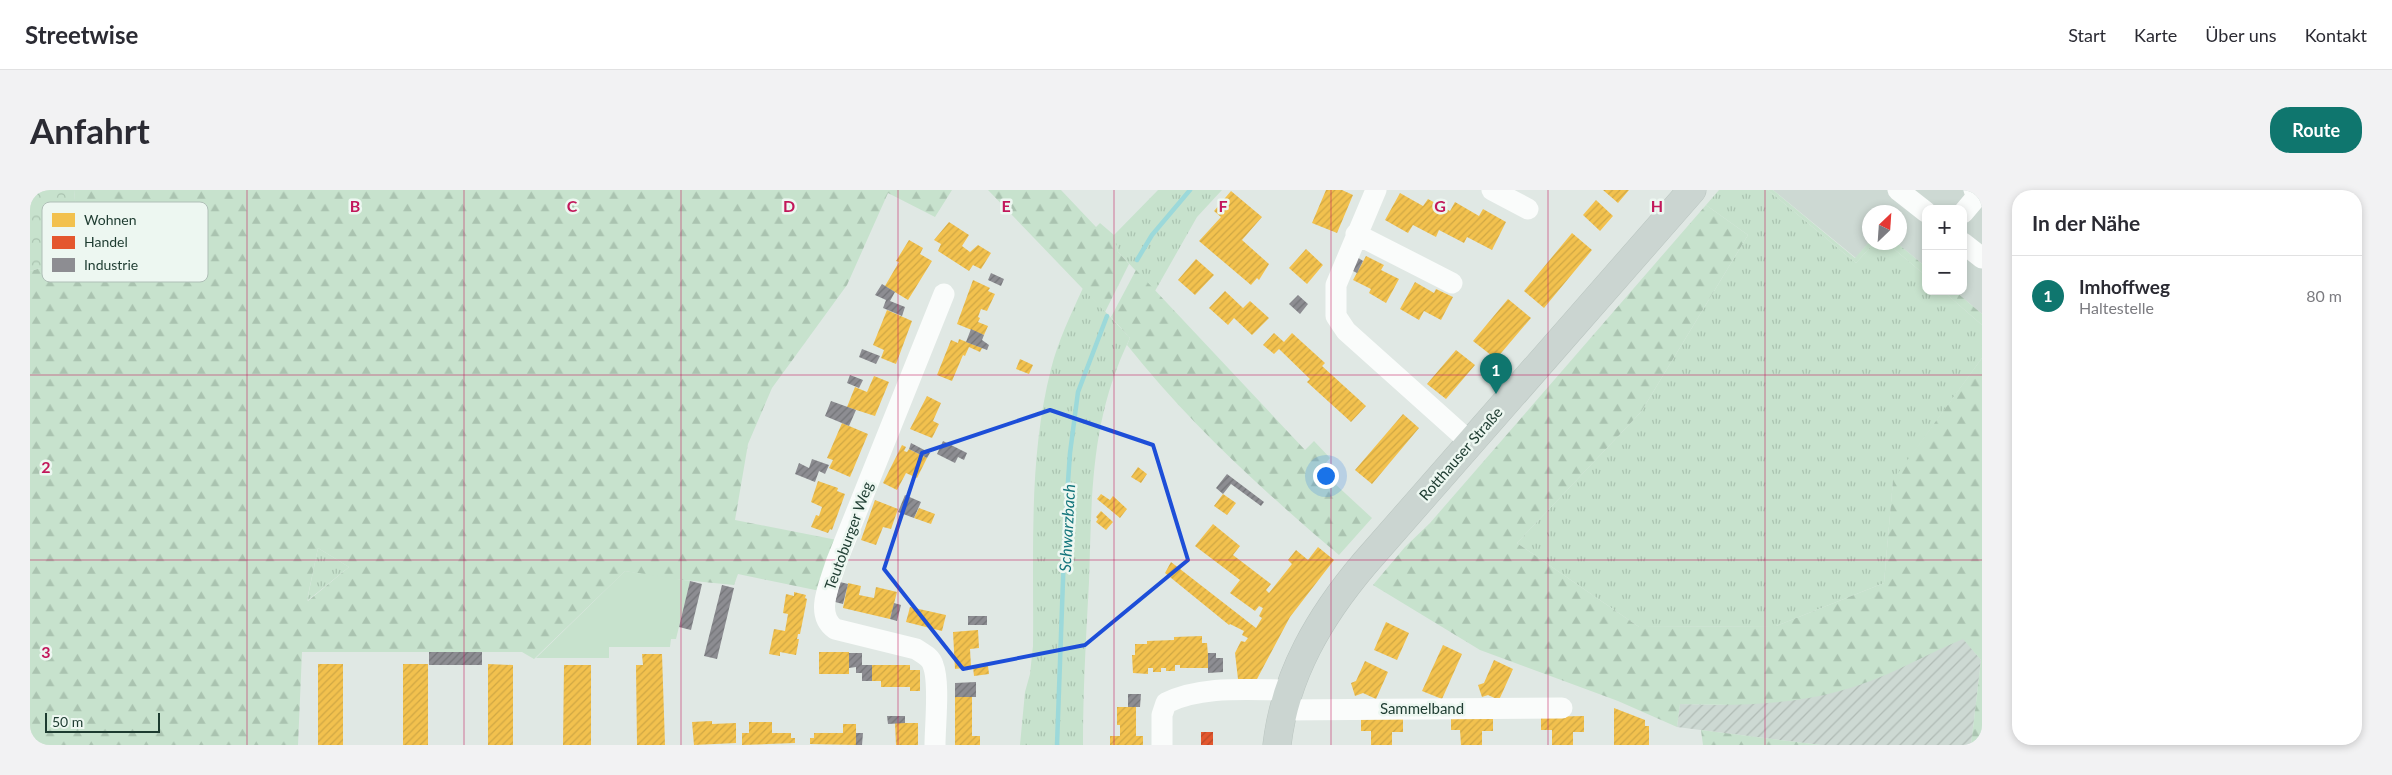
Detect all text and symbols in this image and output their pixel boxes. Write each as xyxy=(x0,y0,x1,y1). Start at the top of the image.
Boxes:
text: Streetwise xyxy=(25,20,138,49)
text: Start xyxy=(2068,24,2106,46)
text: Karte xyxy=(2134,24,2177,46)
text: Über uns xyxy=(2205,24,2277,46)
text: Kontakt xyxy=(2305,24,2367,46)
button: Route xyxy=(2270,107,2362,153)
text: Anfahrt xyxy=(30,109,150,151)
text: B xyxy=(350,196,360,215)
text: C xyxy=(567,196,578,215)
text: D xyxy=(783,196,795,215)
text: E xyxy=(1001,196,1011,215)
text: F xyxy=(1218,196,1228,215)
text: G xyxy=(1434,196,1446,215)
text: H xyxy=(1651,196,1663,215)
legend xyxy=(42,202,208,282)
north arrow xyxy=(1862,205,1907,250)
map controls xyxy=(1922,205,1967,295)
button: + xyxy=(1922,205,1967,250)
text: In der Nähe xyxy=(2032,210,2140,235)
text: Wohnen xyxy=(84,211,136,228)
text: Handel xyxy=(84,233,128,250)
button: − xyxy=(1922,250,1967,295)
text: Industrie xyxy=(84,256,138,273)
text: Imhoffweg xyxy=(2079,275,2170,298)
text: 1 xyxy=(2043,286,2053,305)
text: 80 m xyxy=(2306,286,2342,305)
text: Haltestelle xyxy=(2079,298,2154,317)
pin: 1 xyxy=(1480,353,1512,394)
street label: Rotthauser Straße xyxy=(1415,403,1506,504)
text: 2 xyxy=(41,457,51,476)
your location xyxy=(1313,463,1339,489)
street label: Teutoburger Weg xyxy=(820,479,876,592)
water label: Schwarzbach xyxy=(1055,484,1078,572)
text: 3 xyxy=(41,642,51,661)
street label: Sammelband xyxy=(1380,699,1464,717)
scale bar xyxy=(45,710,160,733)
text: 50 m xyxy=(52,713,83,730)

